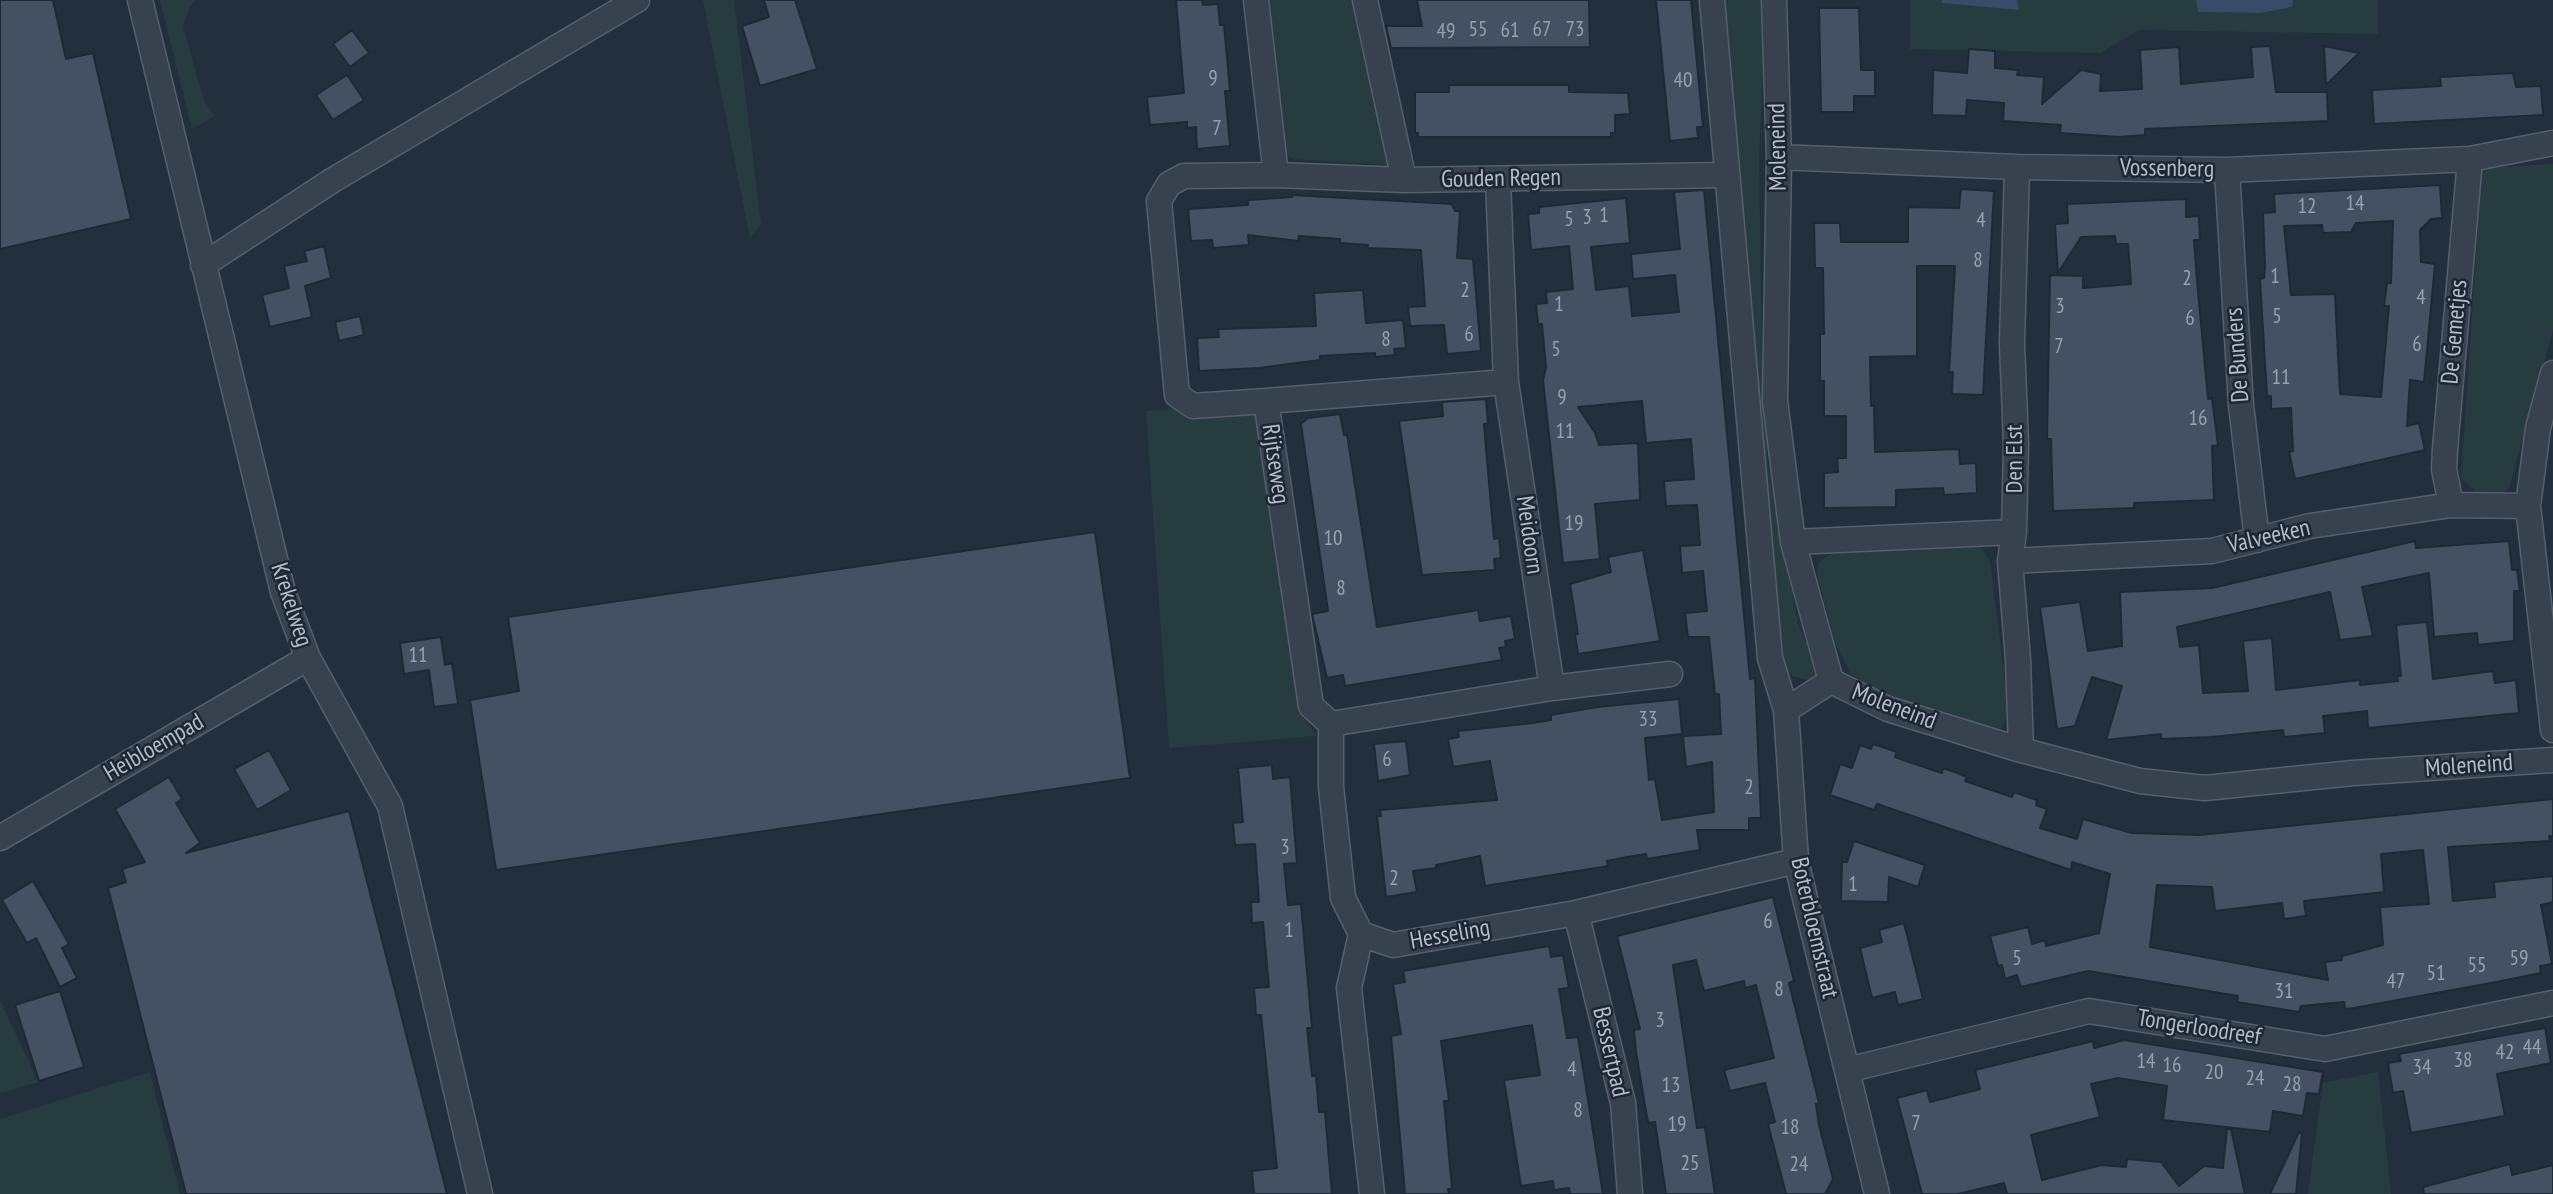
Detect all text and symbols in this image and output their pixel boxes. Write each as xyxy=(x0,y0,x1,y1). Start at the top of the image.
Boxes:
house number: 55 xyxy=(1469,17,1487,43)
house number: 67 xyxy=(1533,17,1551,43)
house number: 73 xyxy=(1566,17,1584,43)
house number: 61 xyxy=(1501,18,1519,44)
house number: 49 xyxy=(1437,19,1455,45)
house number: 9 xyxy=(1208,66,1218,92)
house number: 40 xyxy=(1674,68,1692,94)
street label: Moleneind xyxy=(1763,103,1793,191)
house number: 7 xyxy=(1212,116,1222,142)
street label: Vossenberg xyxy=(2120,154,2214,184)
street label: Gouden Regen xyxy=(1441,164,1561,194)
house number: 14 xyxy=(2346,191,2364,217)
house number: 12 xyxy=(2298,194,2316,220)
house number: 1 xyxy=(1599,203,1609,229)
house number: 3 xyxy=(1582,205,1592,231)
house number: 5 xyxy=(1564,207,1574,233)
house number: 4 xyxy=(1976,208,1986,234)
house number: 8 xyxy=(1973,248,1983,274)
house number: 1 xyxy=(2270,264,2280,290)
house number: 2 xyxy=(2182,266,2192,292)
house number: 2 xyxy=(1460,278,1470,304)
street label: De Gemetjes xyxy=(2436,279,2474,385)
house number: 4 xyxy=(2416,285,2426,311)
house number: 1 xyxy=(1554,292,1564,318)
house number: 3 xyxy=(2055,294,2065,320)
house number: 5 xyxy=(2272,304,2282,330)
house number: 6 xyxy=(2185,306,2195,332)
street label: De Bunders xyxy=(2220,307,2256,403)
house number: 6 xyxy=(1464,322,1474,348)
house number: 8 xyxy=(1381,327,1391,353)
house number: 6 xyxy=(2412,332,2422,358)
house number: 7 xyxy=(2054,334,2064,360)
house number: 5 xyxy=(1551,337,1561,363)
house number: 11 xyxy=(2272,365,2290,391)
house number: 9 xyxy=(1557,385,1567,411)
house number: 16 xyxy=(2189,406,2207,432)
house number: 11 xyxy=(1556,419,1574,445)
street label: Rijtseweg xyxy=(1255,422,1295,506)
street label: Den Elst xyxy=(2001,425,2029,493)
street label: Meidoorn xyxy=(1509,494,1549,576)
house number: 19 xyxy=(1565,511,1583,537)
street label: Valveeken xyxy=(2225,514,2313,560)
house number: 10 xyxy=(1324,526,1342,552)
street label: Krekelweg xyxy=(264,559,318,651)
house number: 8 xyxy=(1336,576,1346,602)
house number: 11 xyxy=(409,643,427,669)
street label: Moleneind xyxy=(1848,678,1940,736)
house number: 33 xyxy=(1639,707,1657,733)
street label: Heibloempad xyxy=(99,708,209,788)
house number: 6 xyxy=(1382,747,1392,773)
street label: Moleneind xyxy=(2424,749,2514,783)
house number: 2 xyxy=(1744,775,1754,801)
house number: 3 xyxy=(1280,835,1290,861)
street label: Boterbloemstraat xyxy=(1784,855,1844,1001)
house number: 2 xyxy=(1389,866,1399,892)
house number: 1 xyxy=(1848,872,1858,898)
house number: 6 xyxy=(1763,909,1773,935)
street label: Hesseling xyxy=(1408,914,1492,956)
house number: 1 xyxy=(1284,918,1294,944)
house number: 5 xyxy=(2012,946,2022,972)
house number: 59 xyxy=(2510,946,2528,972)
house number: 55 xyxy=(2468,953,2486,979)
house number: 51 xyxy=(2427,961,2445,987)
house number: 47 xyxy=(2387,969,2405,995)
house number: 8 xyxy=(1774,977,1784,1003)
house number: 31 xyxy=(2275,979,2293,1005)
street label: Bessertpad xyxy=(1586,1004,1634,1100)
street label: Tongerloodreef xyxy=(2135,1004,2263,1052)
house number: 3 xyxy=(1655,1008,1665,1034)
house number: 44 xyxy=(2523,1035,2541,1061)
house number: 42 xyxy=(2496,1040,2514,1066)
house number: 38 xyxy=(2454,1048,2472,1074)
house number: 14 xyxy=(2137,1049,2155,1075)
house number: 16 xyxy=(2163,1053,2181,1079)
house number: 34 xyxy=(2413,1055,2431,1081)
house number: 4 xyxy=(1567,1057,1577,1083)
house number: 20 xyxy=(2205,1060,2223,1086)
house number: 24 xyxy=(2246,1066,2264,1092)
house number: 28 xyxy=(2283,1072,2301,1098)
house number: 13 xyxy=(1662,1073,1680,1099)
house number: 8 xyxy=(1573,1098,1583,1124)
house number: 7 xyxy=(1911,1111,1921,1137)
house number: 19 xyxy=(1668,1112,1686,1138)
house number: 18 xyxy=(1781,1115,1799,1141)
house number: 25 xyxy=(1681,1151,1699,1177)
house number: 24 xyxy=(1790,1152,1808,1178)

